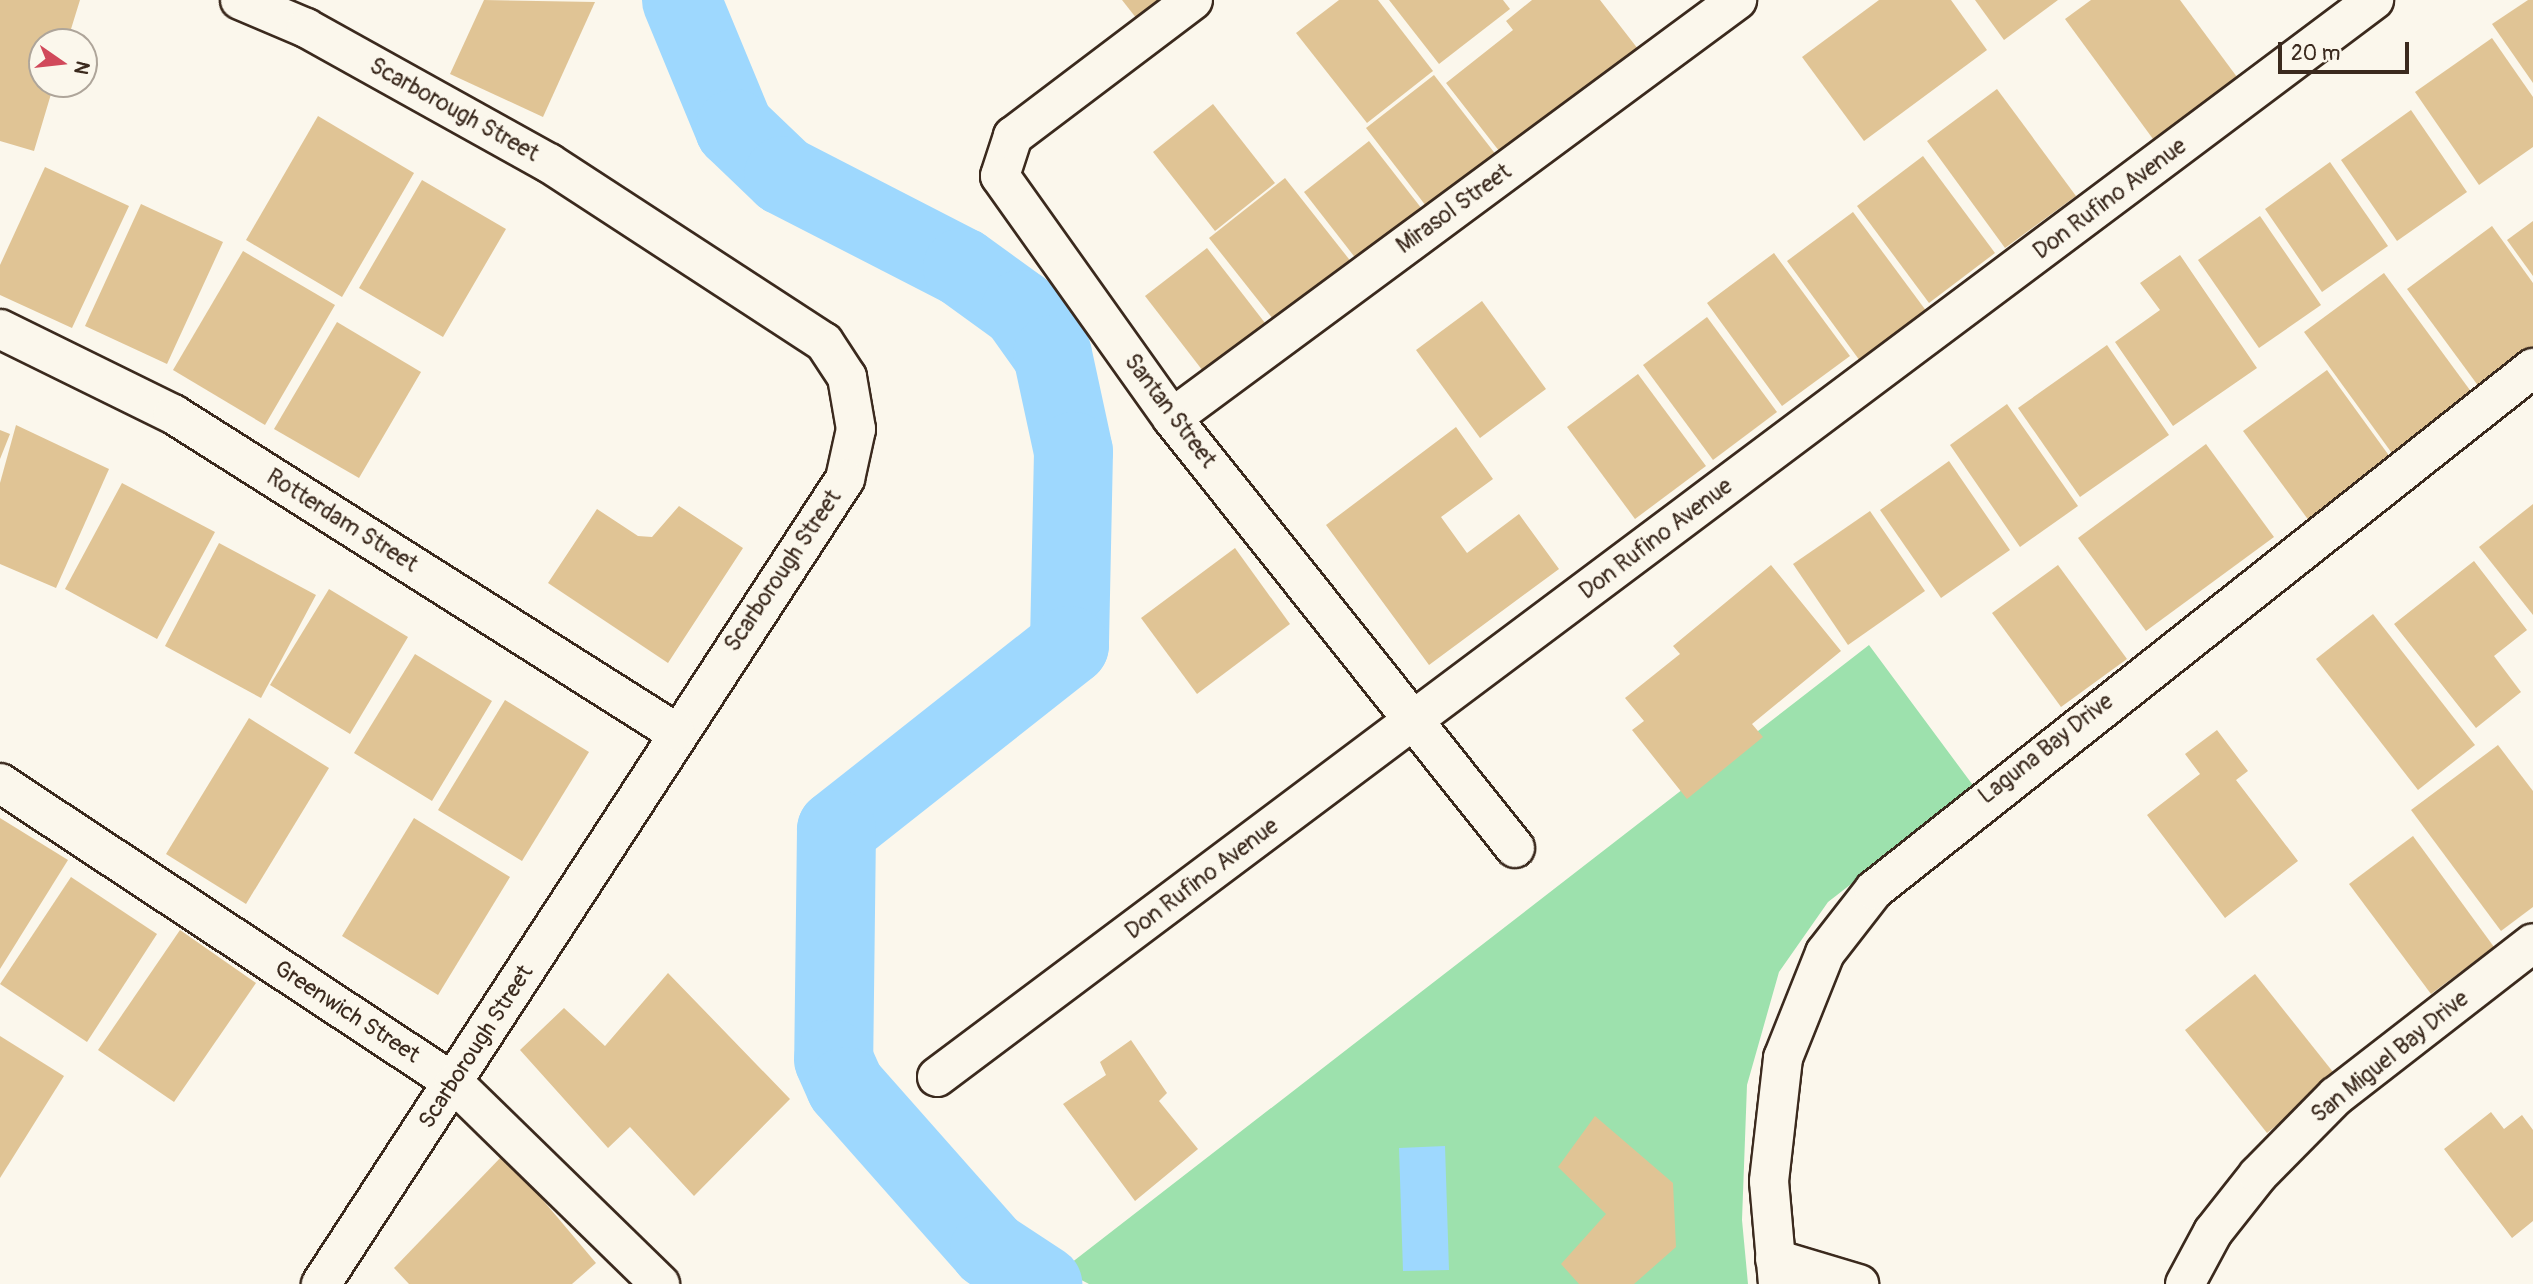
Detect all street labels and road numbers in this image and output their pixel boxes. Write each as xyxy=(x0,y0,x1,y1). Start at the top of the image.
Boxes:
street label: Scarborough Street xyxy=(365,52,543,168)
street label: Don Rufino Avenue xyxy=(2028,132,2192,266)
street label: Mirasol Street xyxy=(1391,158,1517,260)
street label: Santan Street xyxy=(1118,348,1222,474)
street label: Rotterdam Street xyxy=(261,463,423,579)
street label: Don Rufino Avenue xyxy=(1574,472,1738,606)
street label: Scarborough Street xyxy=(719,485,847,657)
street label: Laguna Bay Drive xyxy=(1973,688,2119,810)
street label: Don Rufino Avenue xyxy=(1120,812,1284,946)
street label: Greenwich Street xyxy=(269,955,425,1069)
street label: Scarborough Street xyxy=(413,960,539,1134)
street label: San Miguel Bay Drive xyxy=(2306,985,2474,1129)

